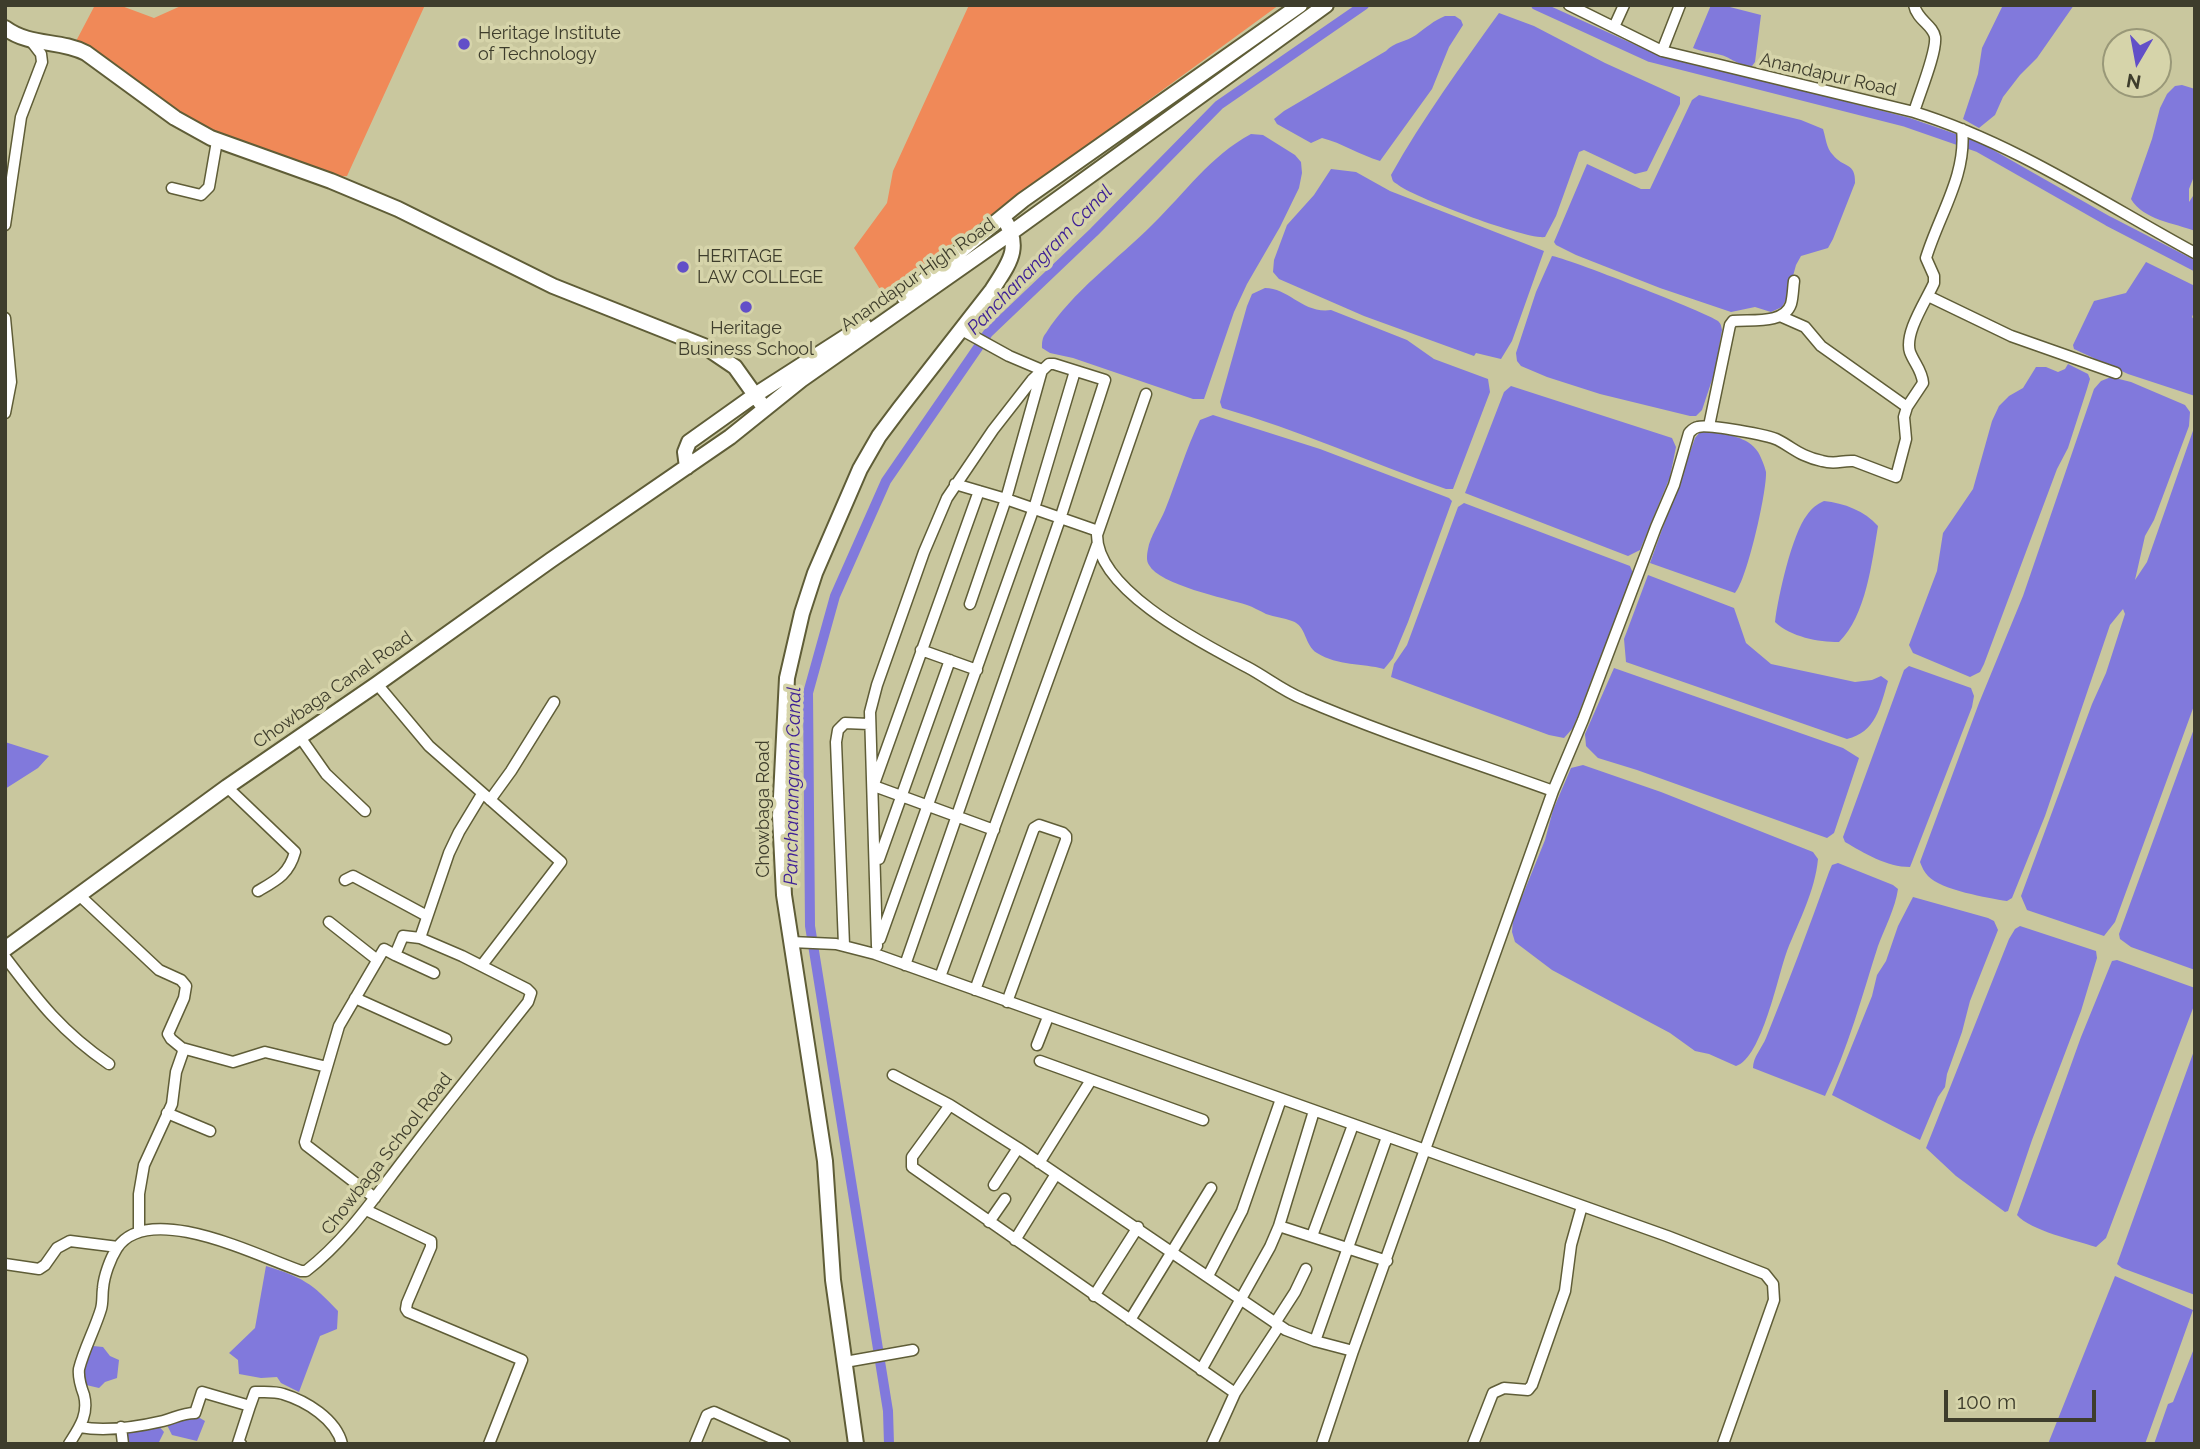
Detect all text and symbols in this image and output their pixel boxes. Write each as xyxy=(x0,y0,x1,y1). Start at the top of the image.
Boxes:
place label: Heritage Institute of Technology xyxy=(478,23,621,66)
north arrow xyxy=(2102,28,2172,98)
marker: Heritage Institute of Technology xyxy=(456,36,472,52)
street label: Anandapur Road xyxy=(1757,49,1899,101)
text: N xyxy=(2125,70,2143,94)
water label: Panchanangram Canal xyxy=(963,181,1117,339)
street label: Anandapur High Road xyxy=(837,214,999,336)
place label: HERITAGE LAW COLLEGE xyxy=(697,246,823,288)
marker: HERITAGE LAW COLLEGE xyxy=(675,259,691,275)
marker: Heritage Business School xyxy=(738,299,754,315)
place label: Heritage Business School xyxy=(678,318,814,360)
street label: Chowbaga Canal Road xyxy=(249,627,417,753)
water label: Panchanangram Canal xyxy=(780,686,806,886)
street label: Chowbaga Road xyxy=(753,740,775,878)
street label: Chowbaga School Road xyxy=(317,1069,457,1239)
scale bar xyxy=(1948,1376,2100,1420)
text: 100 m xyxy=(1957,1389,2016,1414)

